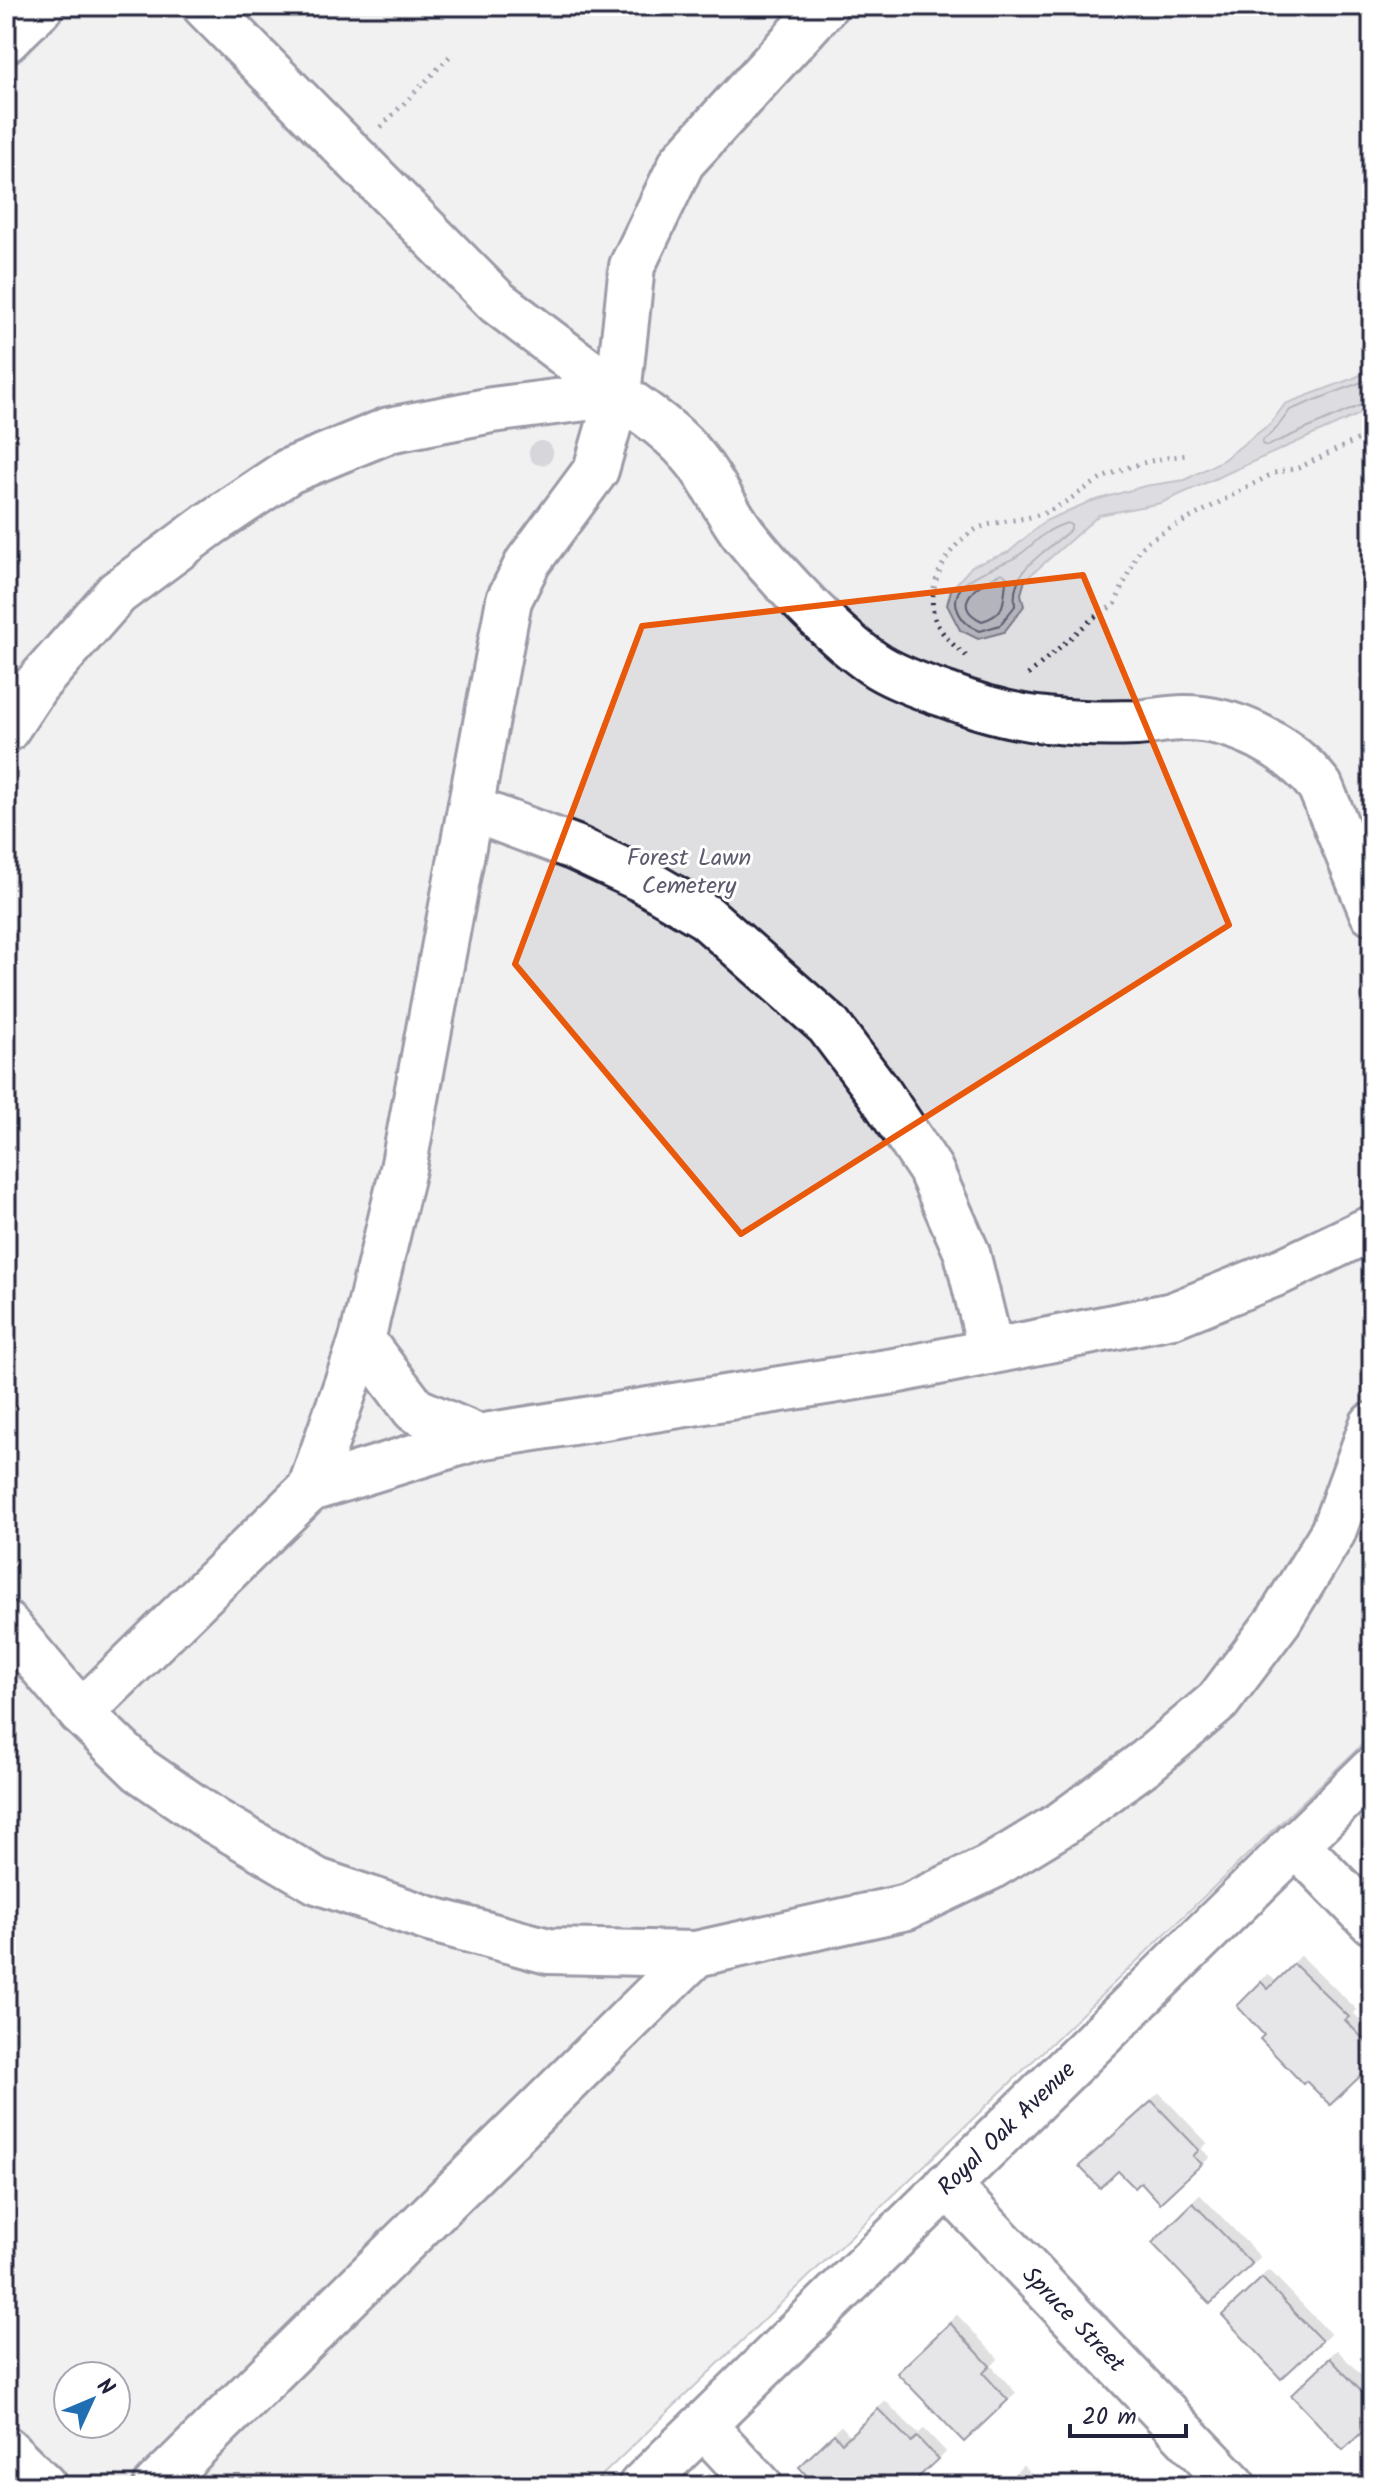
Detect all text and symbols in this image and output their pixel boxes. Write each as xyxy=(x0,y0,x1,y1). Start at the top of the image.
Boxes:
park label: Forest Lawn Cemetery xyxy=(627,839,751,906)
street label: Royal Oak Avenue xyxy=(929,2052,1086,2206)
street label: Spruce Street xyxy=(1012,2258,1135,2383)
north arrow xyxy=(52,2360,132,2440)
text: N xyxy=(87,2371,122,2405)
scale bar xyxy=(1070,2388,1186,2438)
text: 20 m xyxy=(1082,2398,1137,2437)

